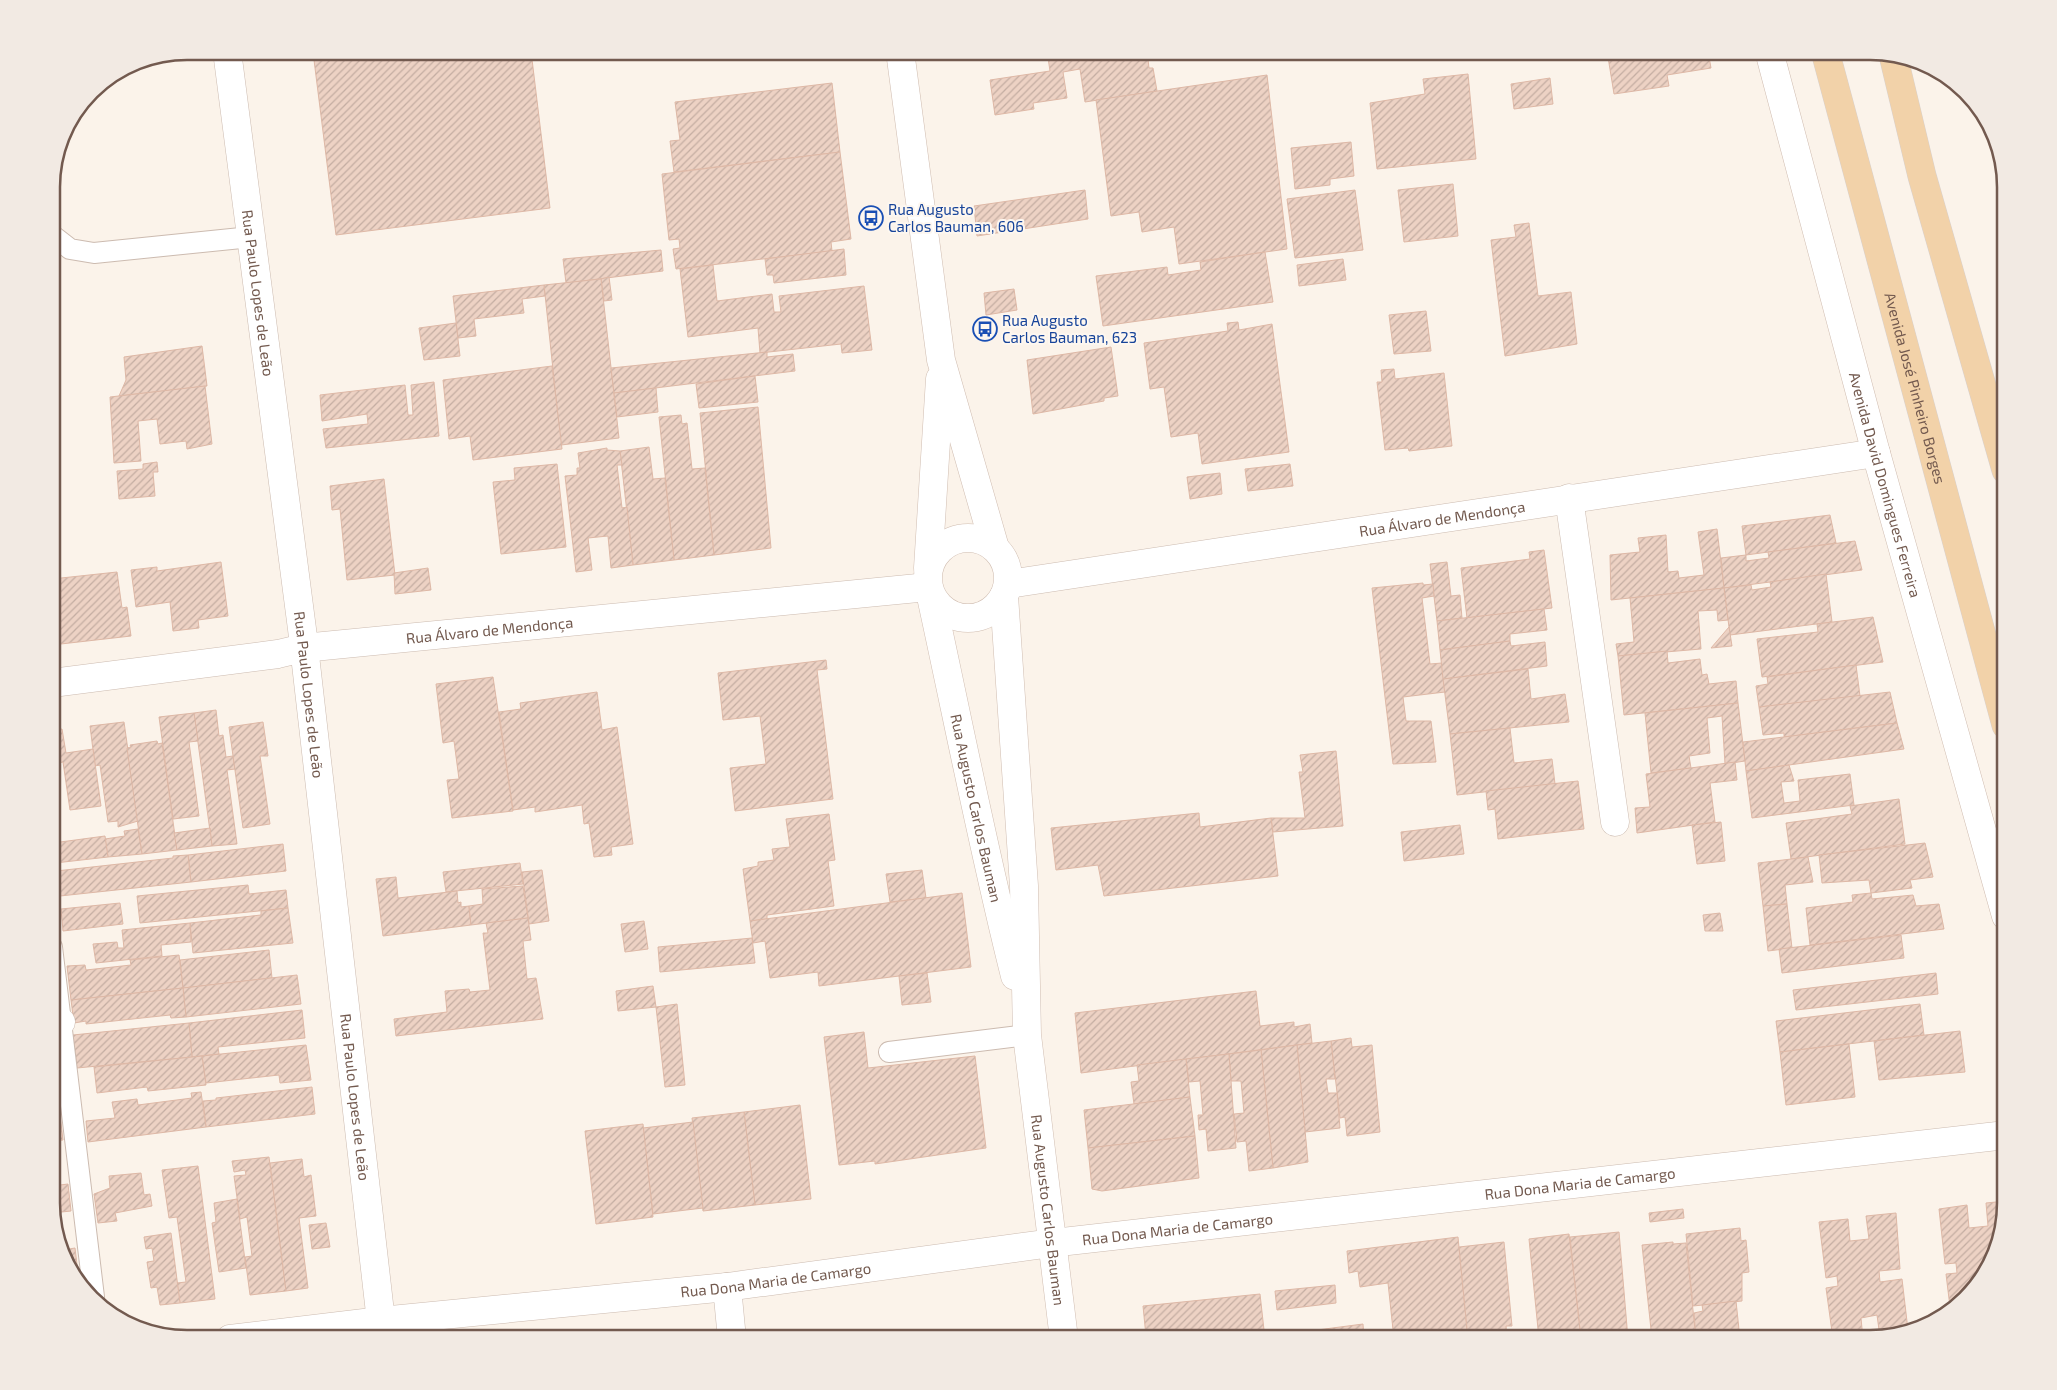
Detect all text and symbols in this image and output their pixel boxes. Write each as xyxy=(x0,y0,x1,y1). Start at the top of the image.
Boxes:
place label: Rua Augusto Carlos Bauman, 606 xyxy=(888,200,1024,235)
bus stop icon: Rua Augusto Carlos Bauman, 606 xyxy=(858,205,884,231)
street label: Rua Paulo Lopes de Leão xyxy=(239,209,278,377)
street label: Avenida José Pinheiro Borges xyxy=(1881,290,1950,486)
place label: Rua Augusto Carlos Bauman, 623 xyxy=(1002,311,1137,346)
bus stop icon: Rua Augusto Carlos Bauman, 623 xyxy=(972,316,998,342)
street label: Avenida David Domingues Ferreira xyxy=(1846,370,1925,600)
street label: Rua Álvaro de Mendonça xyxy=(1358,497,1526,540)
street label: Rua Paulo Lopes de Leão xyxy=(291,610,328,779)
street label: Rua Álvaro de Mendonça xyxy=(405,613,574,647)
street label: Rua Augusto Carlos Bauman xyxy=(947,712,1006,904)
street label: Rua Paulo Lopes de Leão xyxy=(337,1013,374,1182)
street label: Rua Augusto Carlos Bauman xyxy=(1028,1113,1069,1306)
street label: Rua Dona Maria de Camargo xyxy=(1483,1163,1676,1203)
street label: Rua Dona Maria de Camargo xyxy=(1081,1209,1274,1249)
street label: Rua Dona Maria de Camargo xyxy=(680,1259,872,1301)

